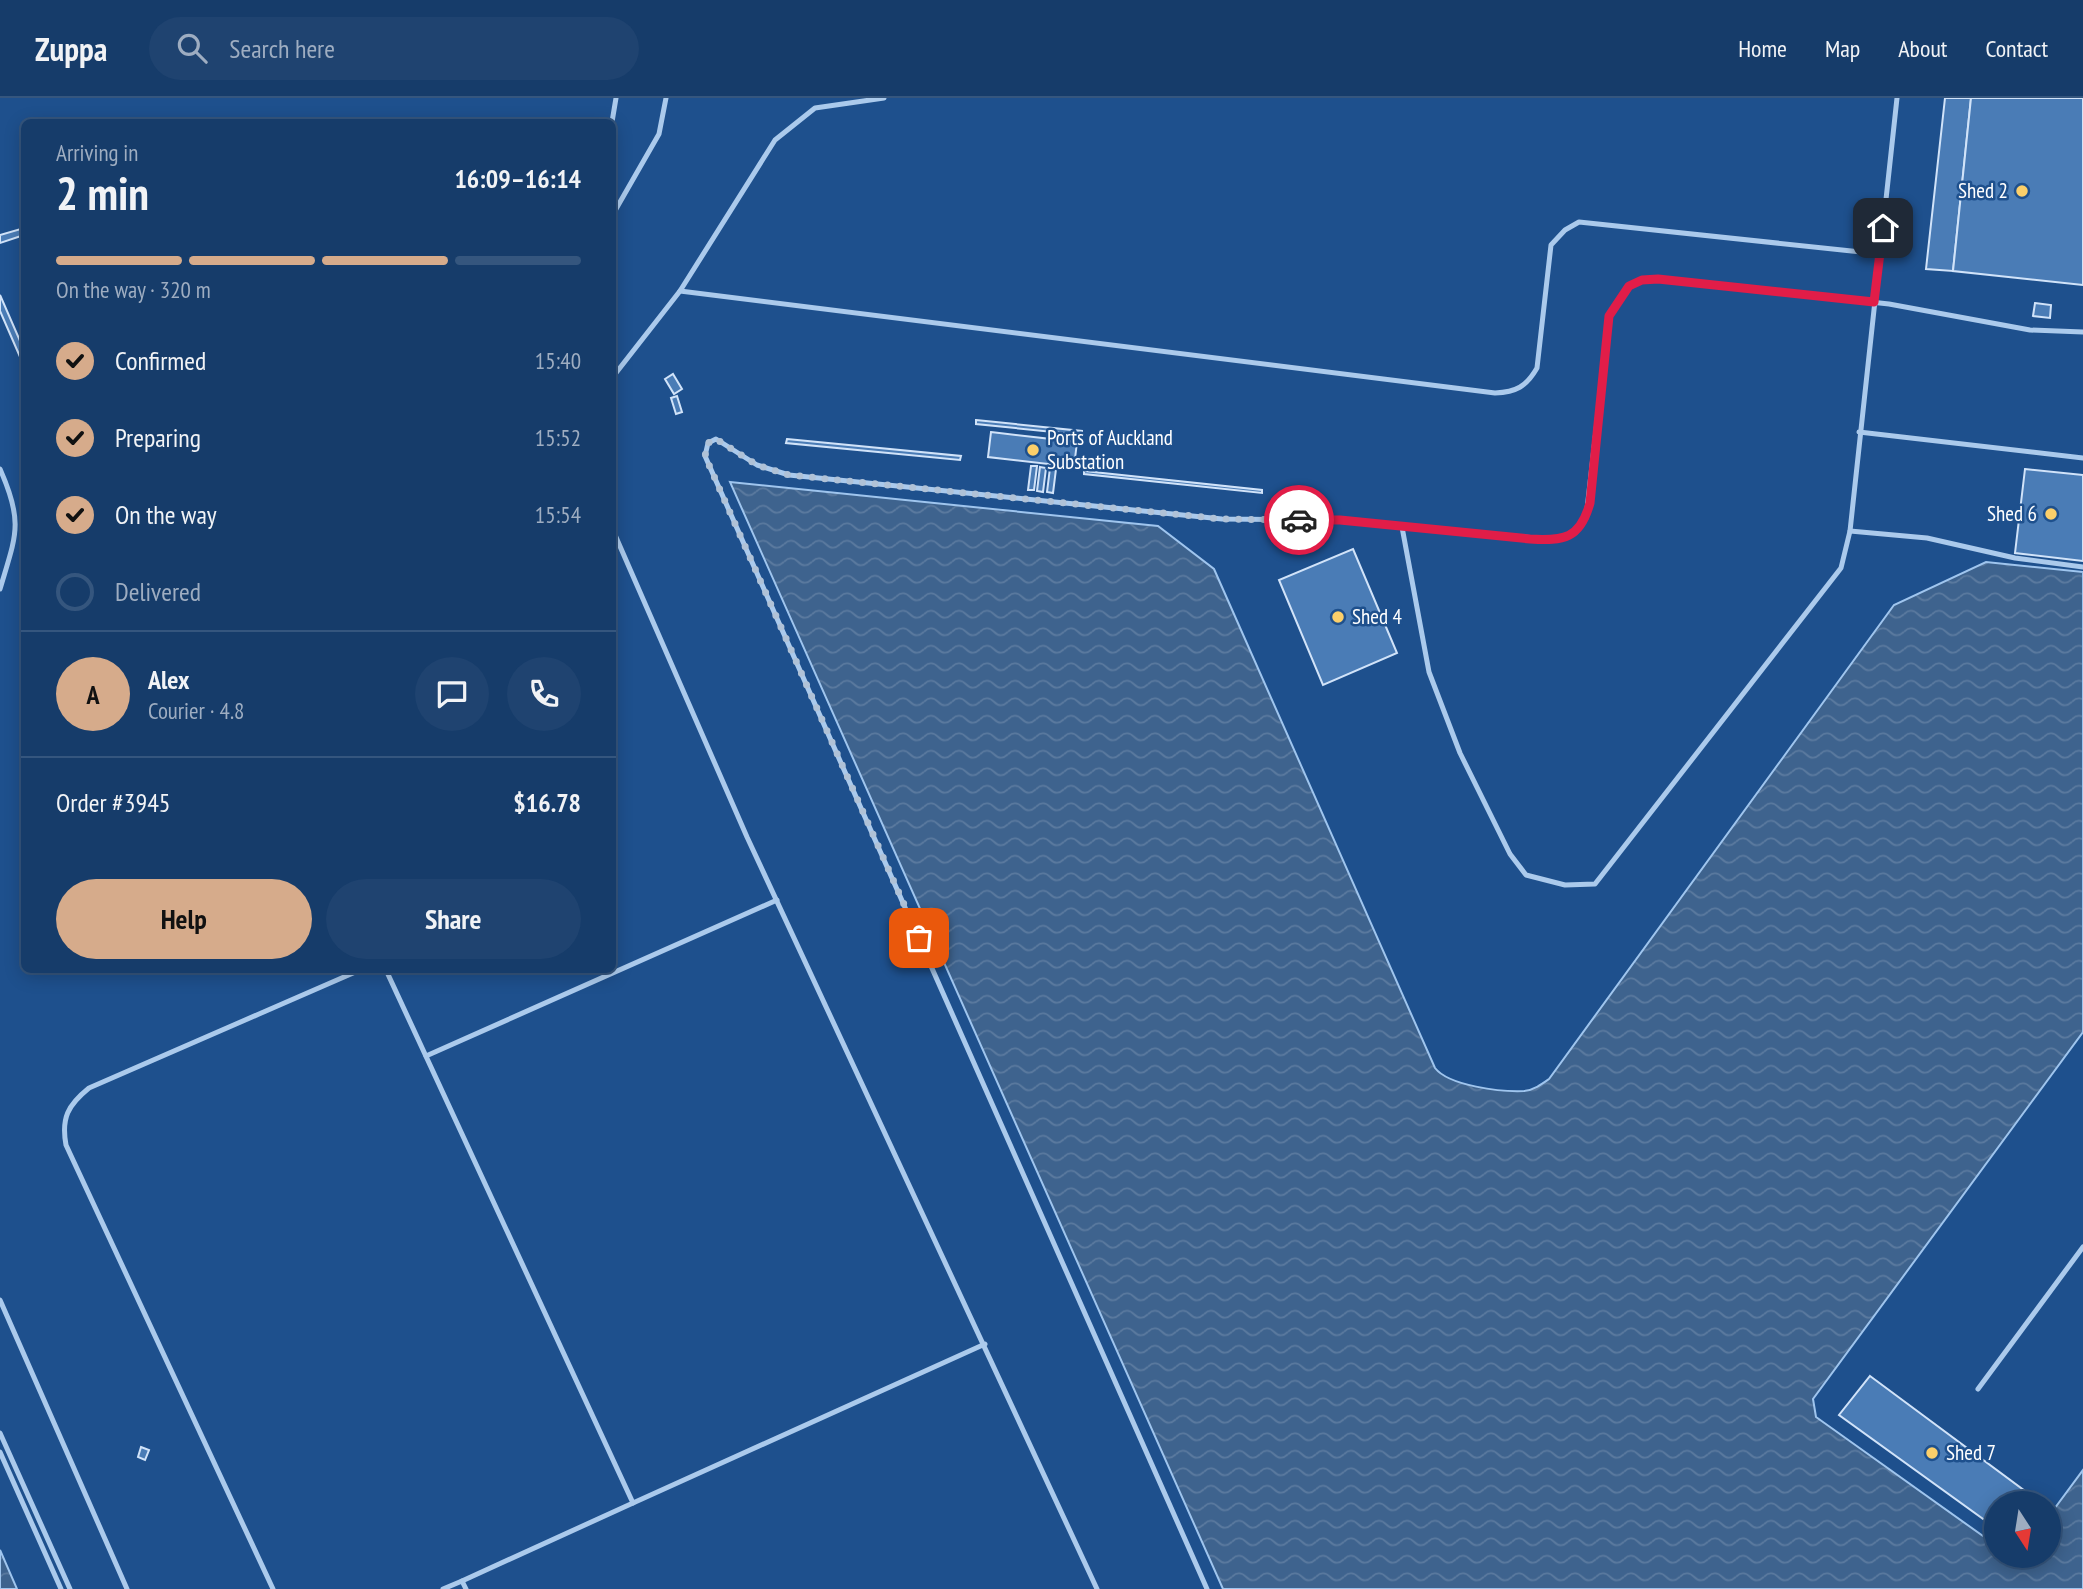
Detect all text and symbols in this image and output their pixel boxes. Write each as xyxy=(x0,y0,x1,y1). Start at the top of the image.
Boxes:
search box xyxy=(149,17,639,80)
text: Zuppa xyxy=(35,27,107,70)
icon: search xyxy=(173,29,211,67)
text: Search here xyxy=(229,32,335,65)
text: Home xyxy=(1738,33,1787,64)
text: Map xyxy=(1825,33,1860,64)
text: About xyxy=(1898,33,1947,64)
text: Contact xyxy=(1985,33,2048,64)
text: Arriving in xyxy=(56,138,138,167)
text: 16:09–16:14 xyxy=(454,162,581,195)
text: 2 min xyxy=(56,163,149,223)
place label: Shed 2 xyxy=(1958,177,2008,204)
marker: Shed 2 xyxy=(2014,183,2030,199)
pin xyxy=(1853,198,1913,258)
icon: home xyxy=(1864,209,1902,247)
text: On the way · 320 m xyxy=(56,275,211,304)
icon: check xyxy=(56,342,94,380)
text: Confirmed xyxy=(115,344,206,377)
text: 15:40 xyxy=(535,346,581,375)
icon: check xyxy=(56,419,94,457)
text: Preparing xyxy=(115,421,201,454)
text: 15:52 xyxy=(535,423,581,452)
place label: Ports of Auckland Substation xyxy=(1047,424,1173,475)
marker: Ports of Auckland Substation xyxy=(1025,442,1041,458)
courier xyxy=(1264,485,1334,555)
icon: check xyxy=(56,496,94,534)
text: On the way xyxy=(115,498,217,531)
text: 15:54 xyxy=(535,500,581,529)
place label: Shed 6 xyxy=(1987,500,2037,527)
icon: car xyxy=(1280,501,1318,539)
marker: Shed 6 xyxy=(2043,506,2059,522)
text: Delivered xyxy=(115,575,201,608)
place label: Shed 4 xyxy=(1352,603,1402,630)
marker: Shed 4 xyxy=(1330,609,1346,625)
button: chat xyxy=(415,657,489,731)
button: phone xyxy=(507,657,581,731)
text: Alex xyxy=(148,663,189,696)
text: A xyxy=(86,678,100,711)
text: Courier · 4.8 xyxy=(148,696,244,725)
text: Order #3945 xyxy=(56,786,171,819)
text: $16.78 xyxy=(513,786,581,819)
button: Help xyxy=(56,879,312,959)
button: Share xyxy=(326,879,581,959)
pin xyxy=(889,908,949,968)
icon: bag xyxy=(900,919,938,957)
place label: Shed 7 xyxy=(1946,1439,1996,1466)
marker: Shed 7 xyxy=(1924,1445,1940,1461)
north arrow xyxy=(1984,1491,2062,1568)
map controls xyxy=(1984,1491,2061,1568)

